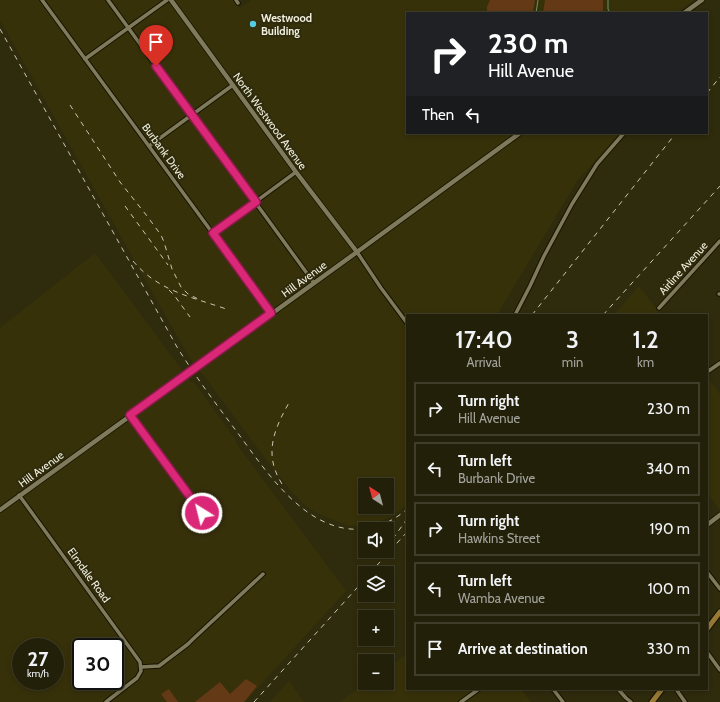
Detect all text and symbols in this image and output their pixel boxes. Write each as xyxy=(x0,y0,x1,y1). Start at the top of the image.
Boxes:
place label: Westwood Building xyxy=(261,11,312,38)
marker: Westwood Building xyxy=(248,19,258,29)
pin xyxy=(139,25,173,66)
text: 230 m xyxy=(488,26,568,60)
icon: right xyxy=(422,28,474,80)
icon: arrive xyxy=(145,31,167,53)
text: Hill Avenue xyxy=(488,60,574,82)
street label: North Westwood Avenue xyxy=(230,70,310,173)
icon: left xyxy=(462,104,484,126)
text: Then xyxy=(422,106,454,124)
street label: Burbank Drive xyxy=(139,120,189,182)
street label: Airline Avenue xyxy=(655,238,711,297)
street label: Hill Avenue xyxy=(279,258,330,300)
text: 17:40 xyxy=(455,325,513,354)
text: 3 xyxy=(566,325,579,354)
text: 1.2 xyxy=(632,325,659,354)
text: Arrival xyxy=(467,354,501,370)
text: min xyxy=(562,354,583,370)
text: km xyxy=(637,354,654,370)
text: Turn right xyxy=(458,392,519,410)
icon: right xyxy=(424,398,446,420)
text: 230 m xyxy=(647,400,690,418)
text: Hill Avenue xyxy=(458,410,520,426)
street label: Hill Avenue xyxy=(16,448,67,490)
text: Turn left xyxy=(458,452,512,470)
icon: left xyxy=(424,458,446,480)
text: 340 m xyxy=(646,460,690,478)
text: Burbank Drive xyxy=(458,470,535,486)
north arrow xyxy=(358,478,394,514)
map controls xyxy=(358,478,394,690)
position arrow xyxy=(181,492,223,534)
text: Turn right xyxy=(458,512,519,530)
icon: right xyxy=(424,518,446,540)
text: 190 m xyxy=(650,520,690,538)
button: sound xyxy=(358,522,394,558)
text: Hawkins Street xyxy=(458,530,540,546)
street label: Elmdale Road xyxy=(64,545,114,605)
button: layers xyxy=(358,566,394,602)
text: Turn left xyxy=(458,572,512,590)
icon: left xyxy=(424,578,446,600)
text: 100 m xyxy=(648,580,690,598)
text: Wamba Avenue xyxy=(458,590,545,606)
button: + xyxy=(358,610,394,646)
speed limit sign: 30 xyxy=(72,638,124,690)
icon: arrive xyxy=(424,638,446,660)
text: Arrive at destination xyxy=(458,640,588,658)
text: 330 m xyxy=(647,640,690,658)
text: 27 xyxy=(28,647,48,671)
button: − xyxy=(358,654,394,690)
text: km/h xyxy=(27,667,49,680)

